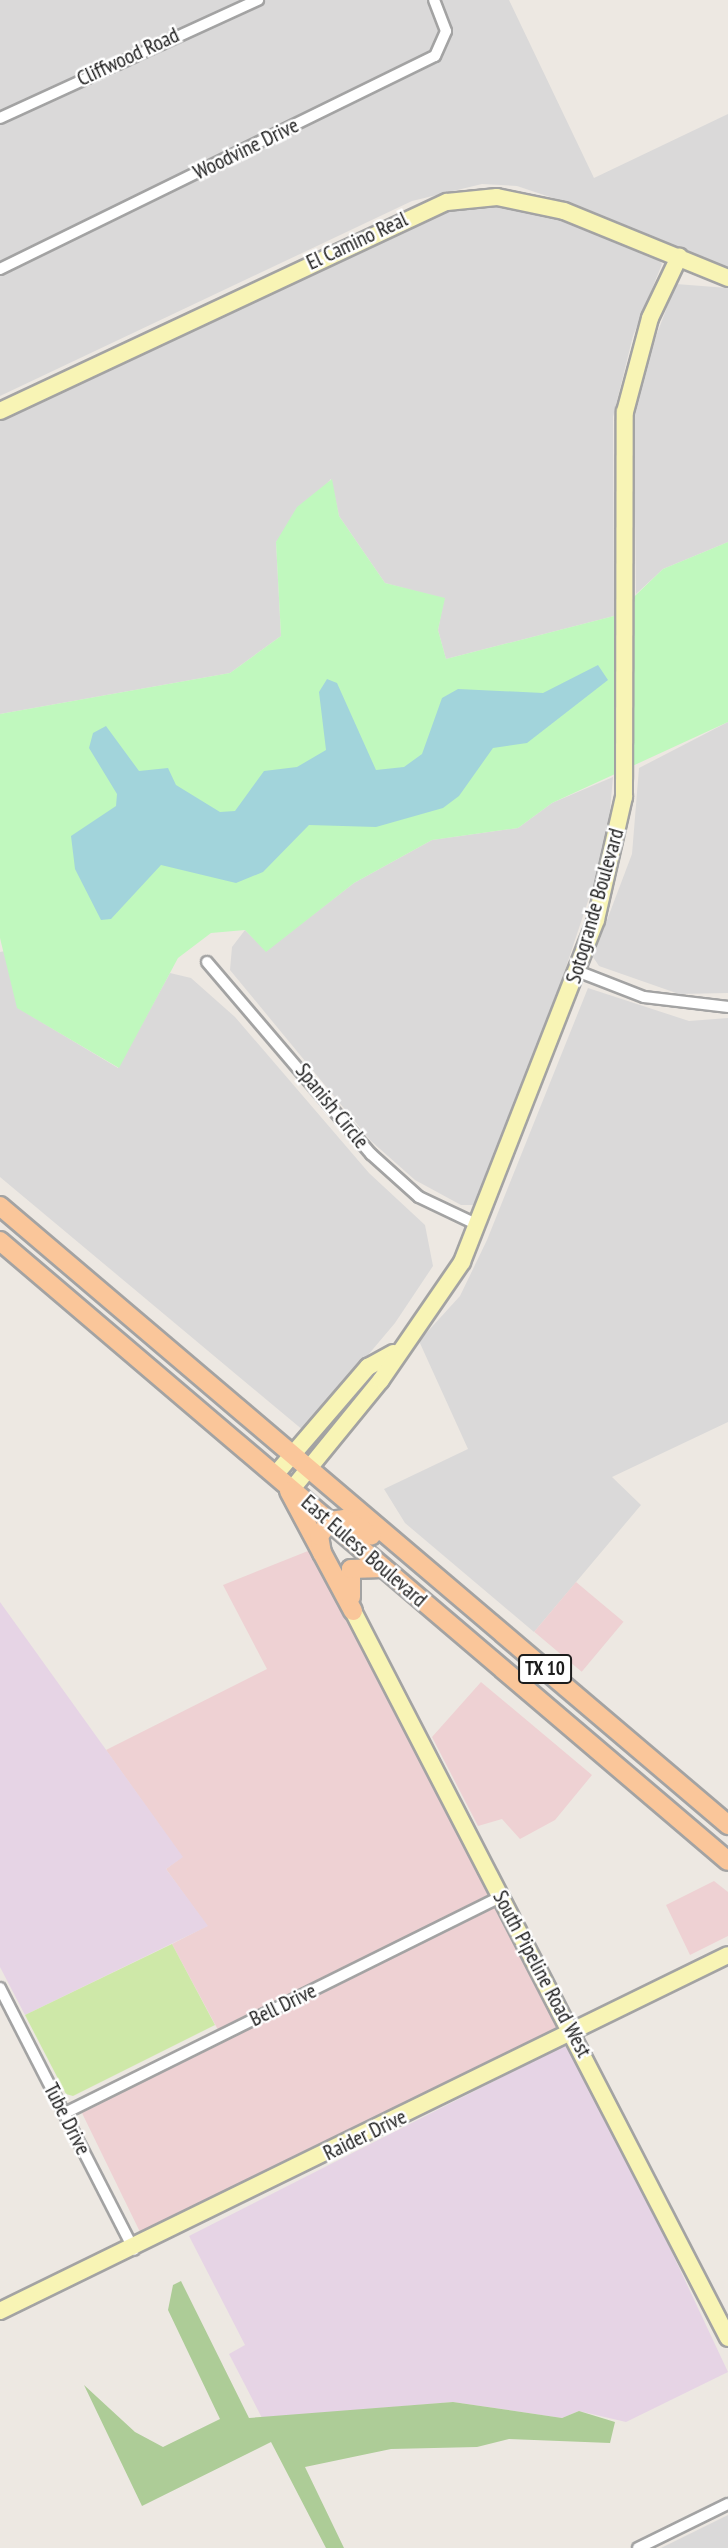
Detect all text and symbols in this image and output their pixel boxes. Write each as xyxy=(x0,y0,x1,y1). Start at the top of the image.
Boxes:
street label: Cliffwood Road xyxy=(73,22,183,92)
street label: Woodvine Drive xyxy=(189,113,303,185)
street label: El Camino Real xyxy=(303,207,411,275)
street label: Sotogrande Boulevard xyxy=(561,826,629,986)
street label: Spanish Circle xyxy=(290,1058,374,1154)
street label: East Euless Boulevard xyxy=(296,1490,432,1612)
road number: TX 10 xyxy=(517,1653,573,1684)
street label: South Pipeline Road West xyxy=(487,1886,597,2062)
street label: Bell Drive xyxy=(246,1978,320,2032)
street label: Tube Drive xyxy=(38,2079,96,2159)
street label: Raider Drive xyxy=(319,2104,411,2166)

